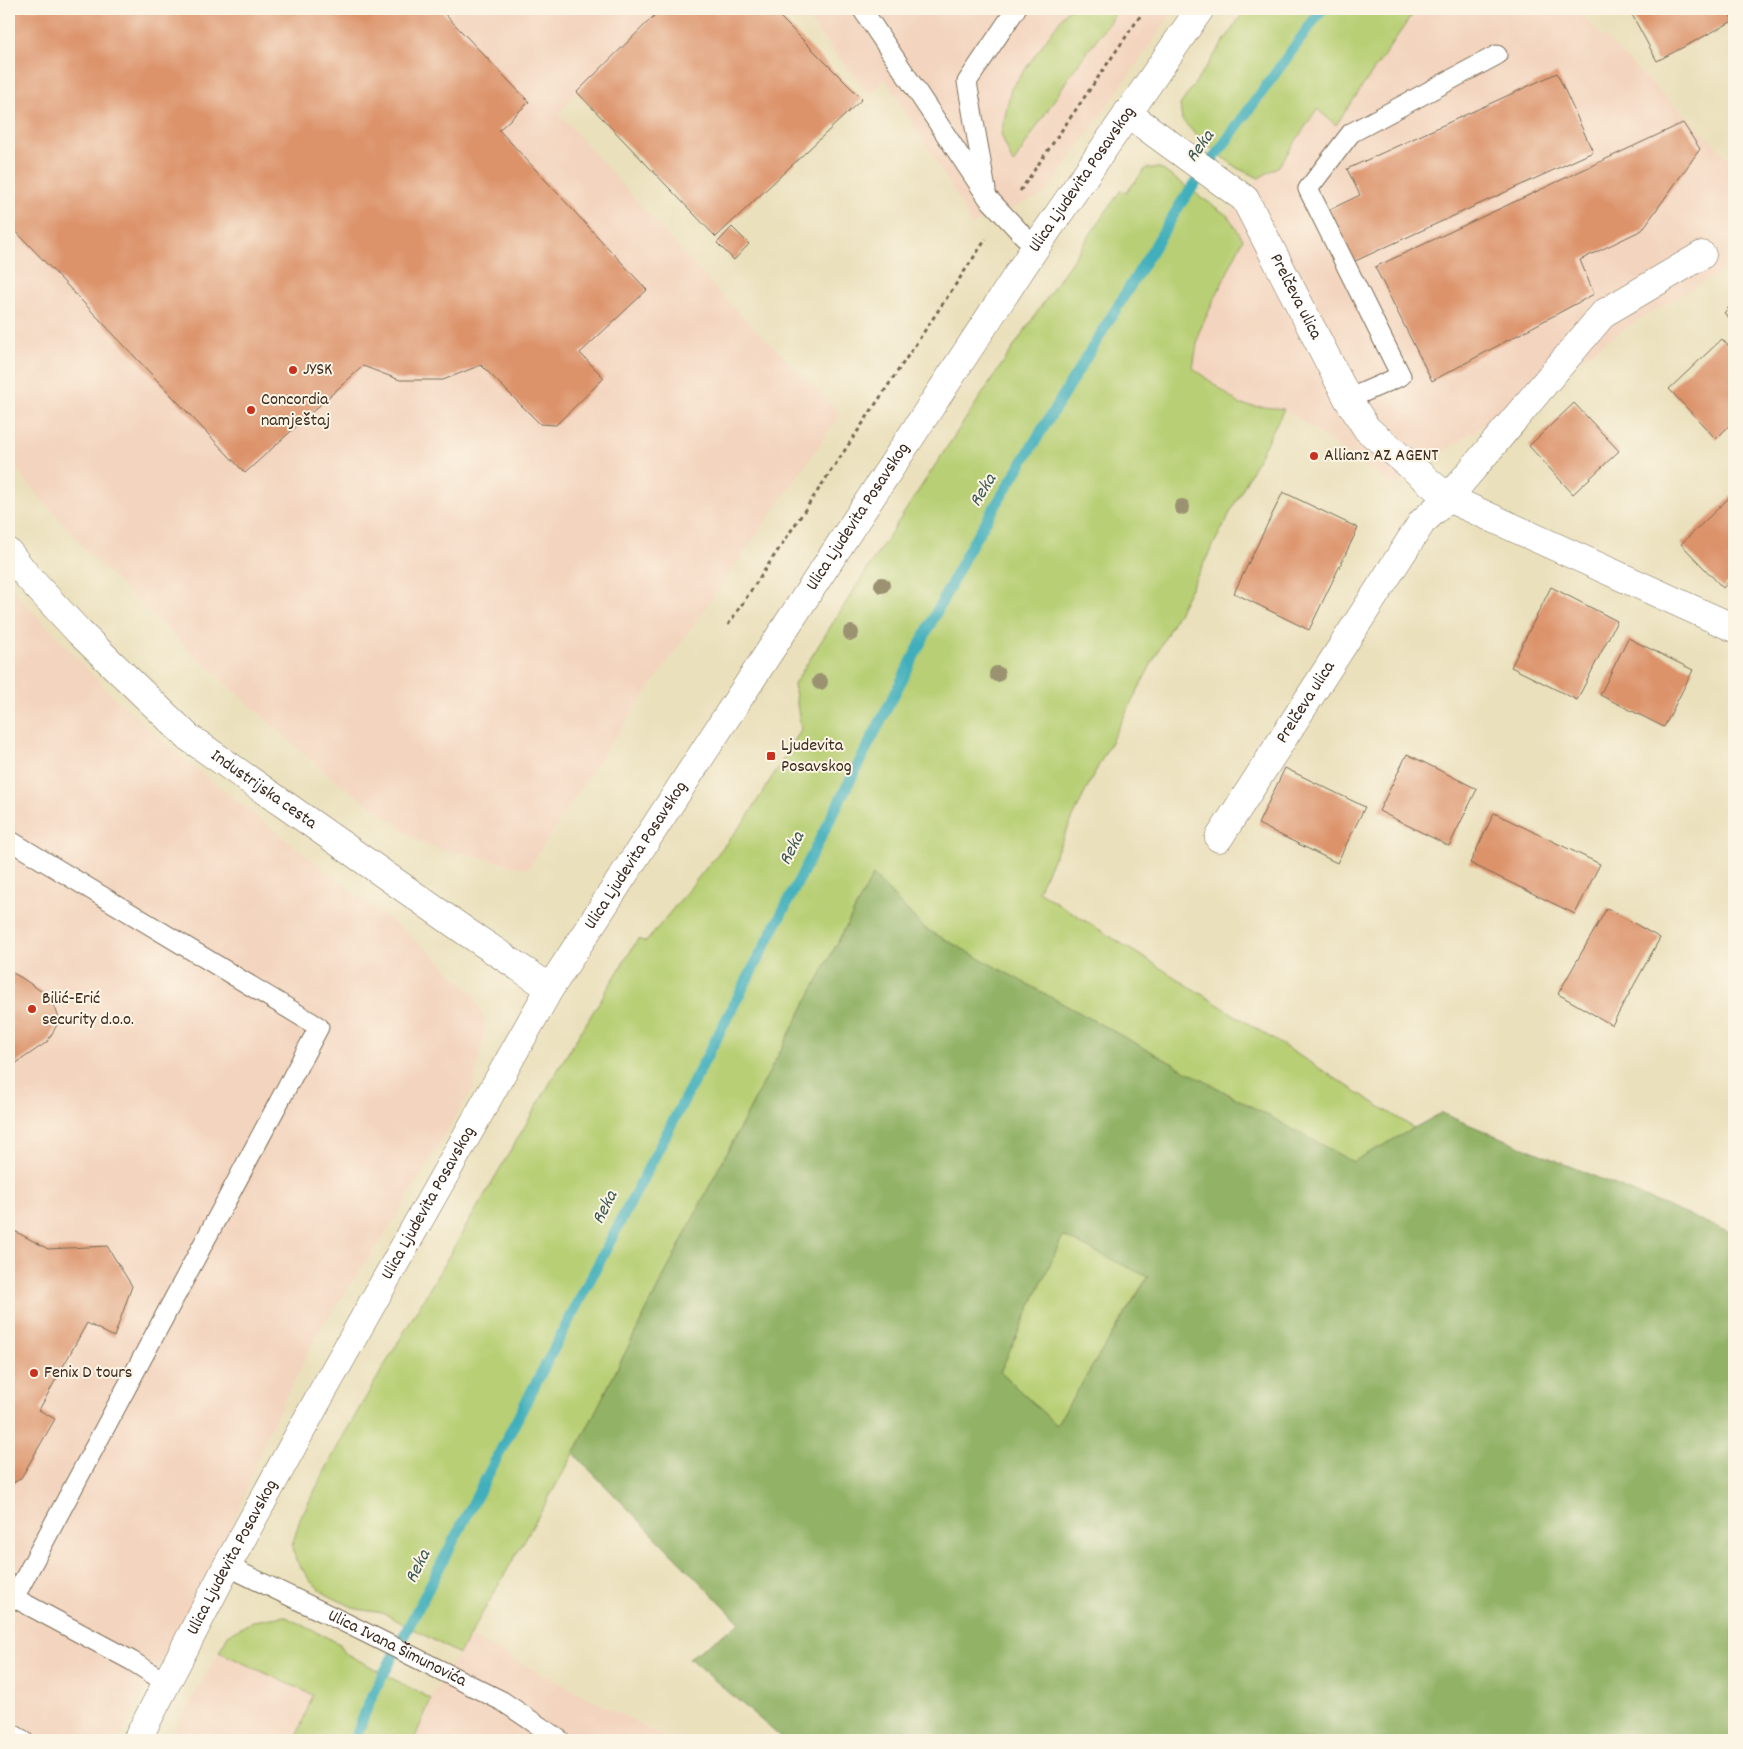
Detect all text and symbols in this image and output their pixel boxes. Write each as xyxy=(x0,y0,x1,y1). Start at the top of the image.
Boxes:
street label: Ulica Ljudevita Posavskog xyxy=(1023,101,1142,258)
water label: Reka xyxy=(1180,124,1223,169)
street label: Prelčeva ulica xyxy=(1263,250,1328,345)
place label: JYSK xyxy=(303,358,332,383)
marker: JYSK xyxy=(287,364,299,376)
place label: Concordia namještaj xyxy=(261,388,330,434)
marker: Concordia namještaj xyxy=(245,404,257,416)
street label: Ulica Ljudevita Posavskog xyxy=(800,438,916,596)
place label: Allianz AZ AGENT xyxy=(1324,444,1438,469)
marker: Allianz AZ AGENT xyxy=(1308,450,1320,462)
water label: Reka xyxy=(963,468,1005,513)
street label: Prelčeva ulica xyxy=(1270,656,1342,749)
place label: Ljudevita Posavskog xyxy=(781,734,852,780)
street label: Industrijska cesta xyxy=(205,744,322,836)
marker: Ljudevita Posavskog xyxy=(765,750,777,762)
street label: Ulica Ljudevita Posavskog xyxy=(578,776,694,935)
water label: Reka xyxy=(773,827,813,870)
place label: Bilić-Erić security d.o.o. xyxy=(42,987,134,1033)
marker: Bilić-Erić security d.o.o. xyxy=(26,1003,38,1015)
street label: Ulica Ljudevita Posavskog xyxy=(375,1122,482,1285)
water label: Reka xyxy=(586,1186,626,1229)
place label: Fenix D tours xyxy=(44,1361,132,1386)
marker: Fenix D tours xyxy=(28,1367,40,1379)
street label: Ulica Ljudevita Posavskog xyxy=(181,1475,284,1640)
water label: Reka xyxy=(399,1545,439,1588)
street label: Ulica Ivana Šimunovića xyxy=(323,1604,471,1694)

